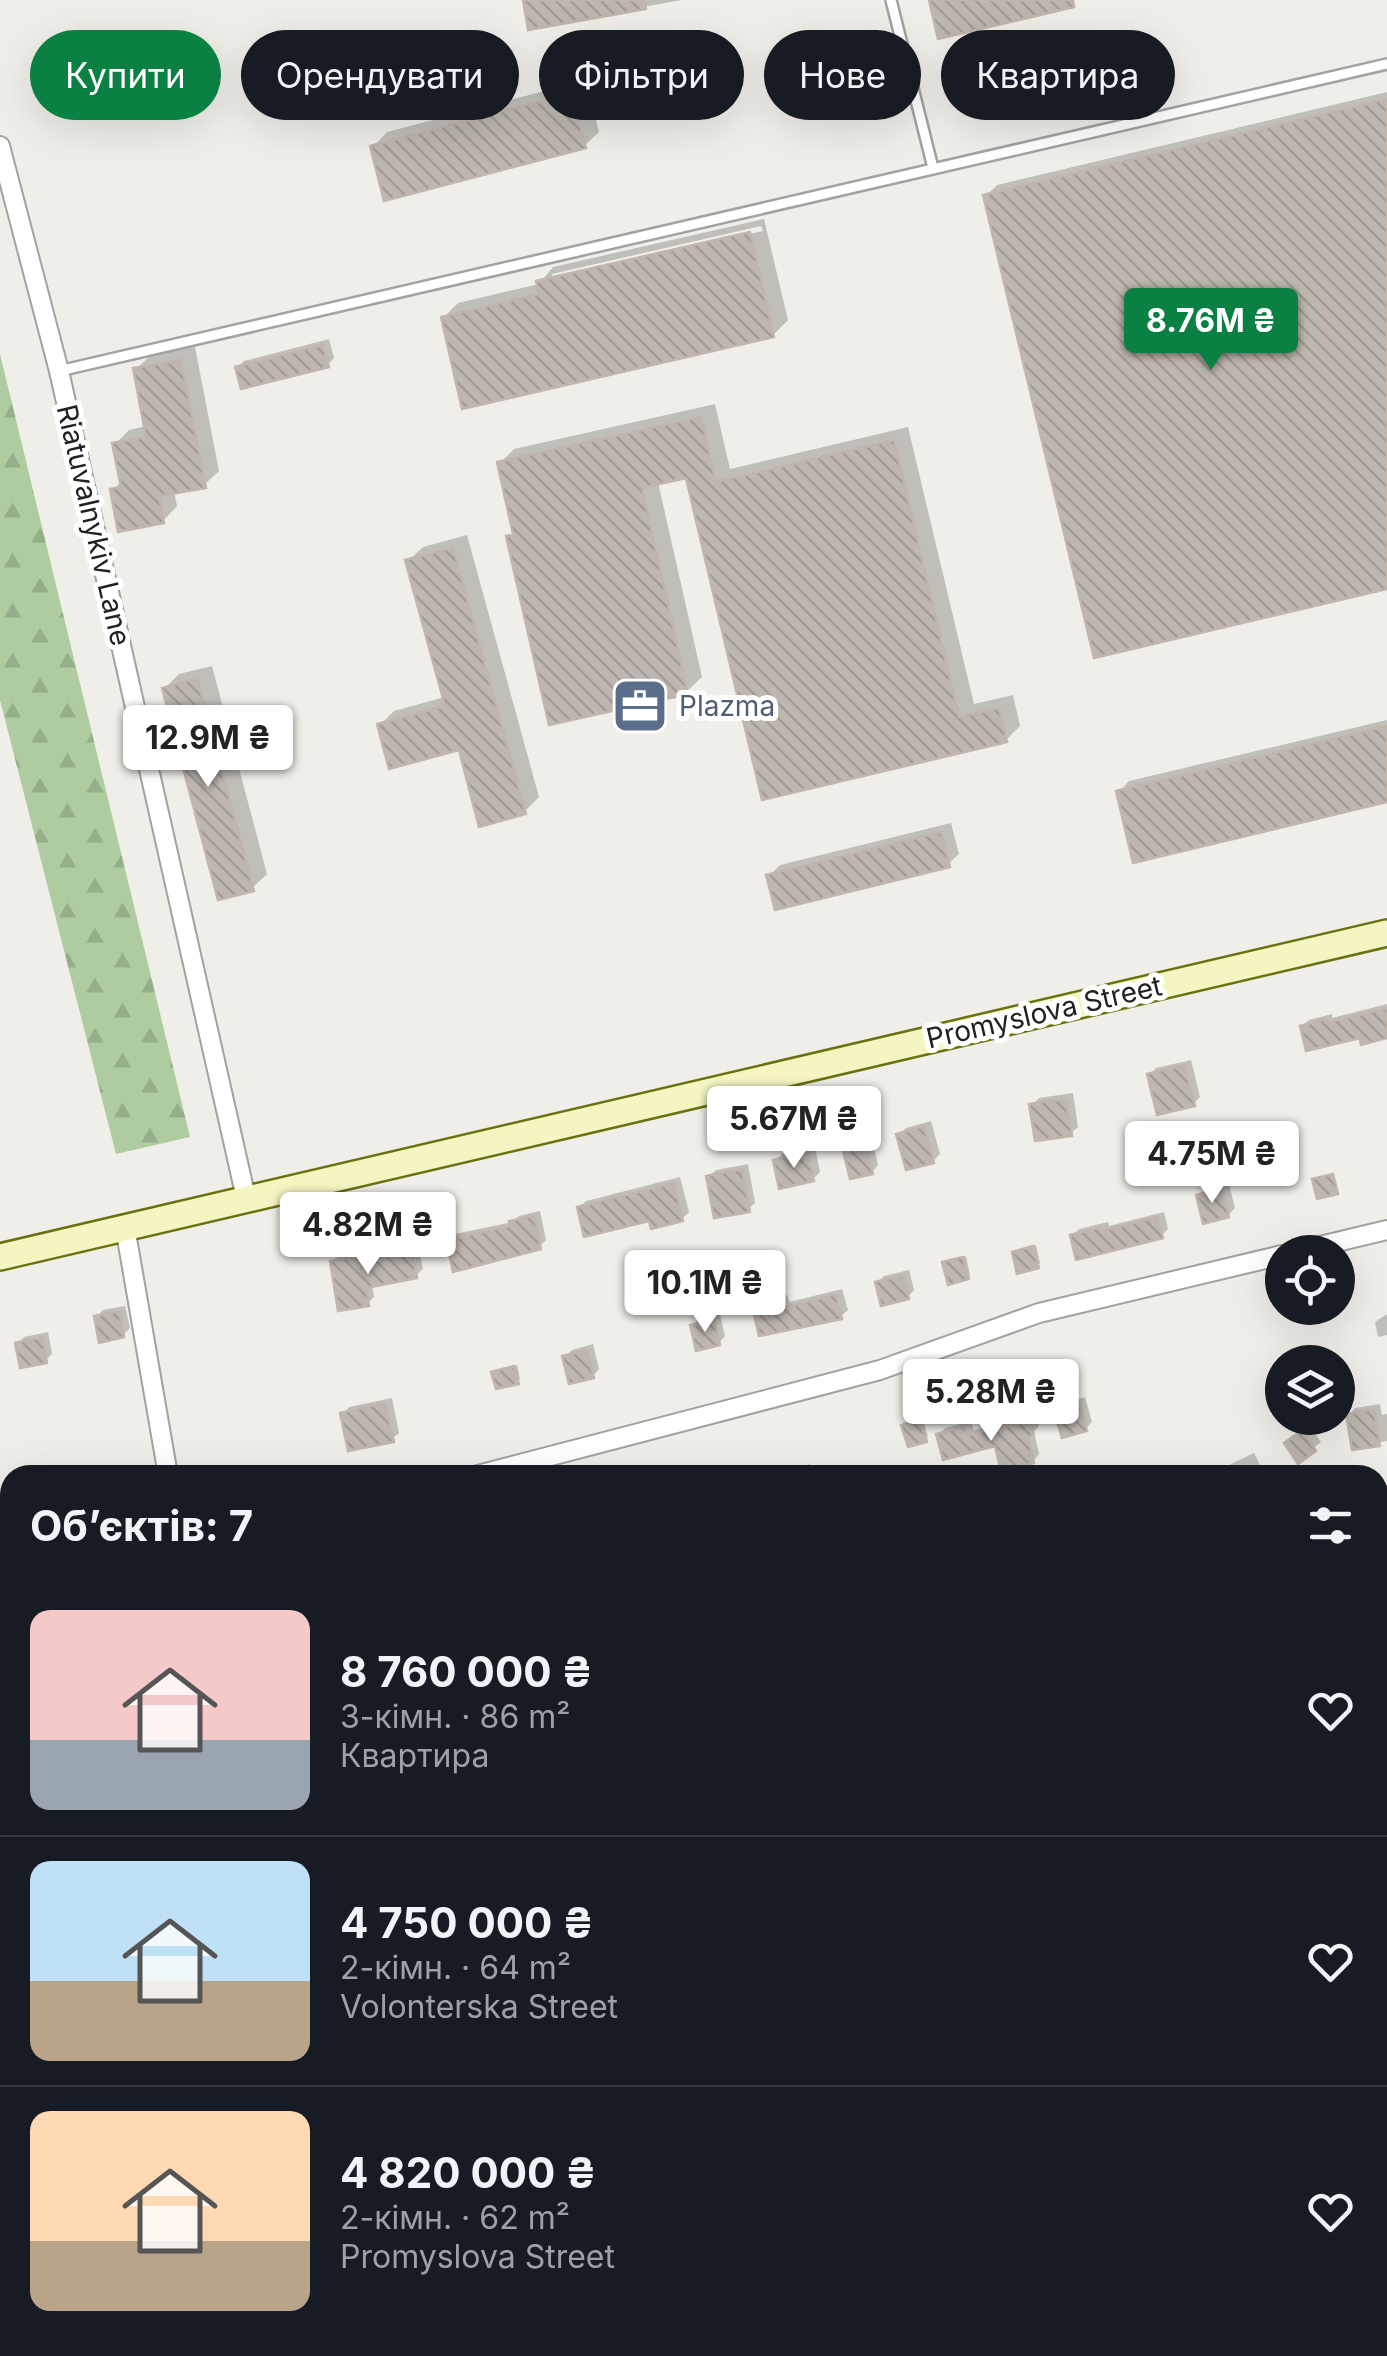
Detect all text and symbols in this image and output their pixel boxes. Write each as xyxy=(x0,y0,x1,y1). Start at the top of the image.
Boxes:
chip: Купити xyxy=(30,30,221,120)
chip: Орендувати xyxy=(241,30,519,120)
chip: Фільтри xyxy=(539,30,744,120)
chip: Нове xyxy=(764,30,921,120)
chip: Квартира xyxy=(941,30,1175,120)
pin: 8.76M ₴ xyxy=(1119,288,1303,373)
text: 8.76M ₴ xyxy=(1146,301,1276,340)
street label: Riatuvalnykiv Lane xyxy=(50,401,138,649)
office icon: Plazma xyxy=(610,676,670,736)
place label: Plazma xyxy=(679,689,775,723)
pin: 12.9M ₴ xyxy=(116,705,300,790)
text: 12.9M ₴ xyxy=(145,718,271,757)
street label: Promyslova Street xyxy=(923,968,1165,1056)
pin: 5.67M ₴ xyxy=(702,1086,886,1171)
text: 5.67M ₴ xyxy=(729,1099,859,1138)
pin: 4.75M ₴ xyxy=(1120,1121,1304,1206)
text: 4.75M ₴ xyxy=(1147,1134,1277,1173)
pin: 4.82M ₴ xyxy=(276,1192,460,1277)
text: 4.82M ₴ xyxy=(302,1205,434,1244)
map controls xyxy=(1265,1235,1355,1435)
button: locate xyxy=(1265,1235,1355,1325)
pin: 10.1M ₴ xyxy=(613,1250,797,1335)
text: 10.1M ₴ xyxy=(646,1263,764,1302)
button: layers xyxy=(1265,1345,1355,1435)
pin: 5.28M ₴ xyxy=(899,1359,1083,1444)
text: 5.28M ₴ xyxy=(925,1372,1057,1411)
icon: filters xyxy=(1303,1498,1358,1553)
text: Об’єктів: 7 xyxy=(30,1500,253,1551)
text: 8 760 000 ₴ xyxy=(340,1646,593,1697)
icon: home xyxy=(110,1650,230,1770)
icon: heart xyxy=(1303,1683,1358,1738)
text: 3-кімн. · 86 m² xyxy=(340,1697,570,1736)
text: Квартира xyxy=(340,1736,489,1775)
text: 4 750 000 ₴ xyxy=(340,1897,593,1948)
icon: home xyxy=(110,1901,230,2021)
icon: heart xyxy=(1303,1934,1358,1989)
text: 2-кімн. · 64 m² xyxy=(340,1948,571,1987)
text: Volonterska Street xyxy=(340,1987,618,2026)
text: 4 820 000 ₴ xyxy=(340,2147,596,2198)
icon: home xyxy=(110,2151,230,2271)
icon: heart xyxy=(1303,2184,1358,2239)
text: 2-кімн. · 62 m² xyxy=(340,2198,570,2237)
text: Promyslova Street xyxy=(340,2237,615,2276)

